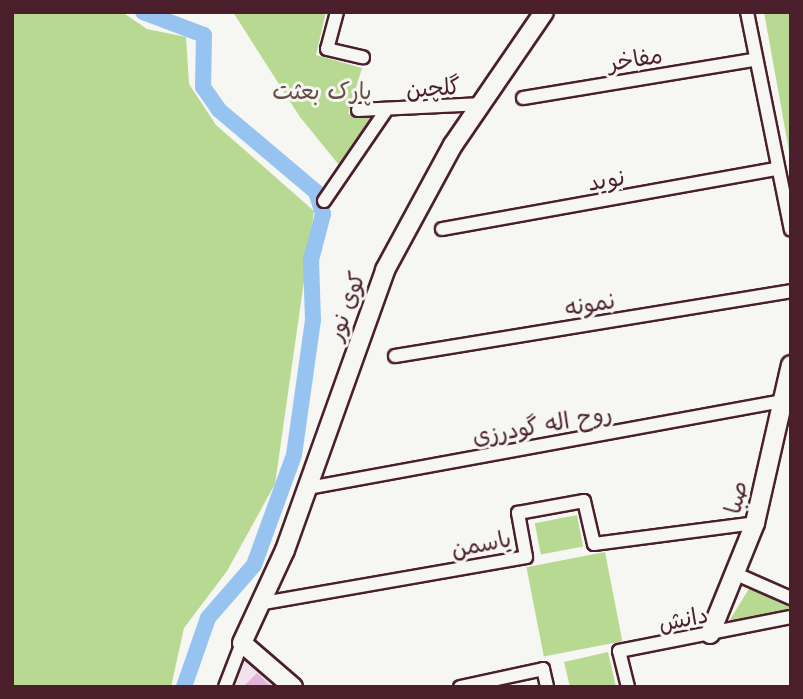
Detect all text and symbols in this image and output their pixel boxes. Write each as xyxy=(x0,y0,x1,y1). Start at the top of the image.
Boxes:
street label: مفاخر xyxy=(606,40,664,76)
street label: گلچین xyxy=(405,71,461,103)
park label: پارک بعثت xyxy=(272,76,372,104)
street label: نوید xyxy=(585,162,627,196)
street label: کوی نور xyxy=(320,268,370,344)
street label: نمونه xyxy=(562,285,618,321)
street label: روح اله گودرزی xyxy=(470,398,614,450)
street label: صبا xyxy=(718,478,752,516)
street label: یاسمن xyxy=(449,524,513,562)
street label: دانش xyxy=(656,600,710,636)

